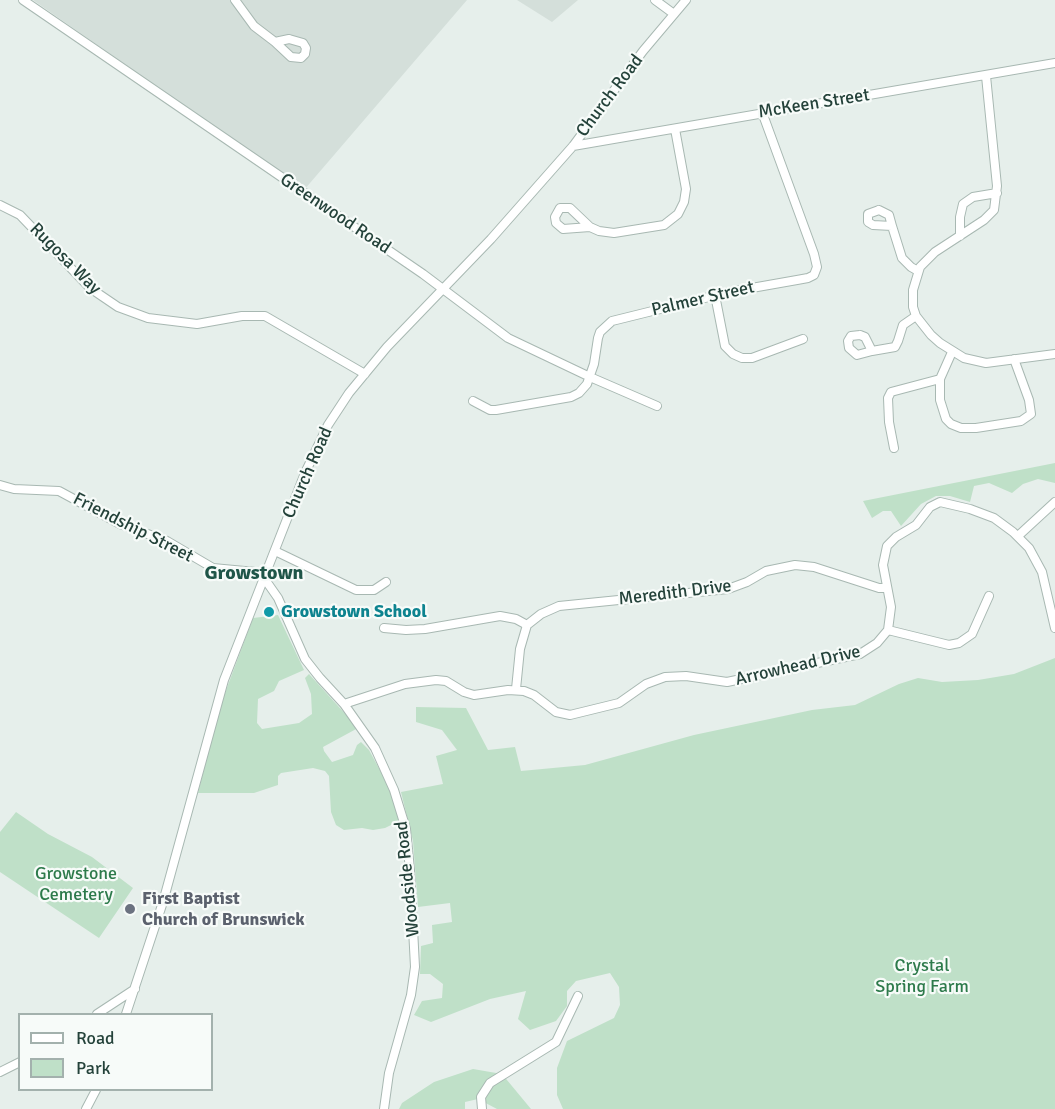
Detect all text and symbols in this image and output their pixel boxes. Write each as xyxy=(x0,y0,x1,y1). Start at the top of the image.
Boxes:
street label: Church Road xyxy=(572,51,648,141)
street label: McKeen Street xyxy=(757,85,871,123)
street label: Greenwood Road xyxy=(276,169,394,259)
street label: Rugosa Way xyxy=(25,219,105,299)
street label: Palmer Street xyxy=(649,277,757,321)
street label: Church Road xyxy=(278,424,338,522)
street label: Friendship Street xyxy=(69,488,197,568)
district label: Growstown xyxy=(205,562,303,586)
street label: Meredith Drive xyxy=(617,575,733,611)
place label: Growstown School xyxy=(281,601,427,623)
marker: Growstown School xyxy=(262,605,276,619)
street label: Arrowhead Drive xyxy=(733,641,863,691)
street label: Woodside Road xyxy=(391,820,425,938)
park label: Growstone Cemetery xyxy=(35,863,117,906)
place label: First Baptist Church of Brunswick xyxy=(142,888,305,930)
marker: First Baptist Church of Brunswick xyxy=(123,902,137,916)
park label: Crystal Spring Farm xyxy=(875,955,969,998)
legend xyxy=(18,1013,213,1091)
text: Road xyxy=(76,1027,115,1049)
text: Park xyxy=(76,1057,111,1079)

